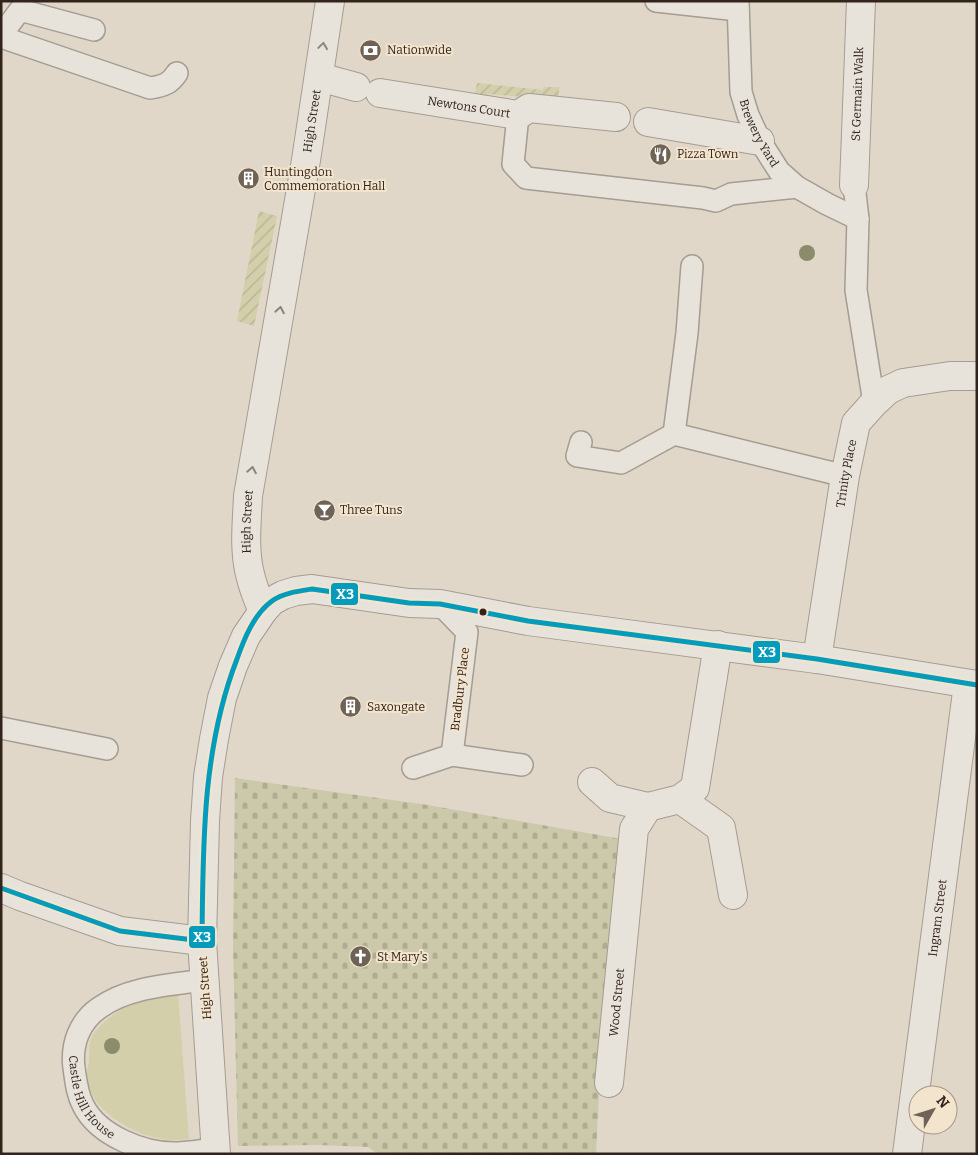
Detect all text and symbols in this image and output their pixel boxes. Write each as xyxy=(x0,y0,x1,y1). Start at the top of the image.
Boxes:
bank icon: Nationwide xyxy=(359,38,383,62)
one-way arrow xyxy=(318,42,328,50)
place label: Nationwide xyxy=(387,43,452,57)
street label: St Germain Walk xyxy=(849,47,866,141)
street label: High Street xyxy=(300,88,324,153)
street label: Newtons Court xyxy=(426,94,512,121)
street label: Brewery Yard xyxy=(737,97,782,170)
restaurant icon: Pizza Town xyxy=(649,142,673,166)
place label: Pizza Town xyxy=(677,147,739,161)
place label: Huntingdon Commemoration Hall xyxy=(264,165,386,193)
building icon: Huntingdon Commemoration Hall xyxy=(236,167,260,191)
one-way arrow xyxy=(274,306,284,314)
street label: Trinity Place xyxy=(833,438,859,508)
one-way arrow xyxy=(247,466,257,475)
street label: High Street xyxy=(239,488,256,554)
bar icon: Three Tuns xyxy=(312,498,336,522)
place label: Three Tuns xyxy=(340,503,403,517)
line badge: X3 xyxy=(330,582,359,606)
text: X3 xyxy=(336,586,354,603)
unlabelled marker xyxy=(478,607,488,617)
line badge: X3 xyxy=(752,640,781,664)
text: X3 xyxy=(758,644,776,661)
street label: Bradbury Place xyxy=(448,646,472,732)
building icon: Saxongate xyxy=(339,695,363,719)
place label: Saxongate xyxy=(367,700,425,714)
street label: Ingram Street xyxy=(926,878,950,957)
line badge: X3 xyxy=(188,925,216,949)
text: X3 xyxy=(193,929,211,946)
church icon: St Mary's xyxy=(349,945,373,969)
place label: St Mary's xyxy=(377,950,428,964)
street label: High Street xyxy=(196,955,214,1020)
street label: Wood Street xyxy=(607,967,627,1037)
street label: Castle Hill House xyxy=(66,1055,117,1142)
north arrow xyxy=(908,1085,958,1135)
text: N xyxy=(933,1093,953,1112)

